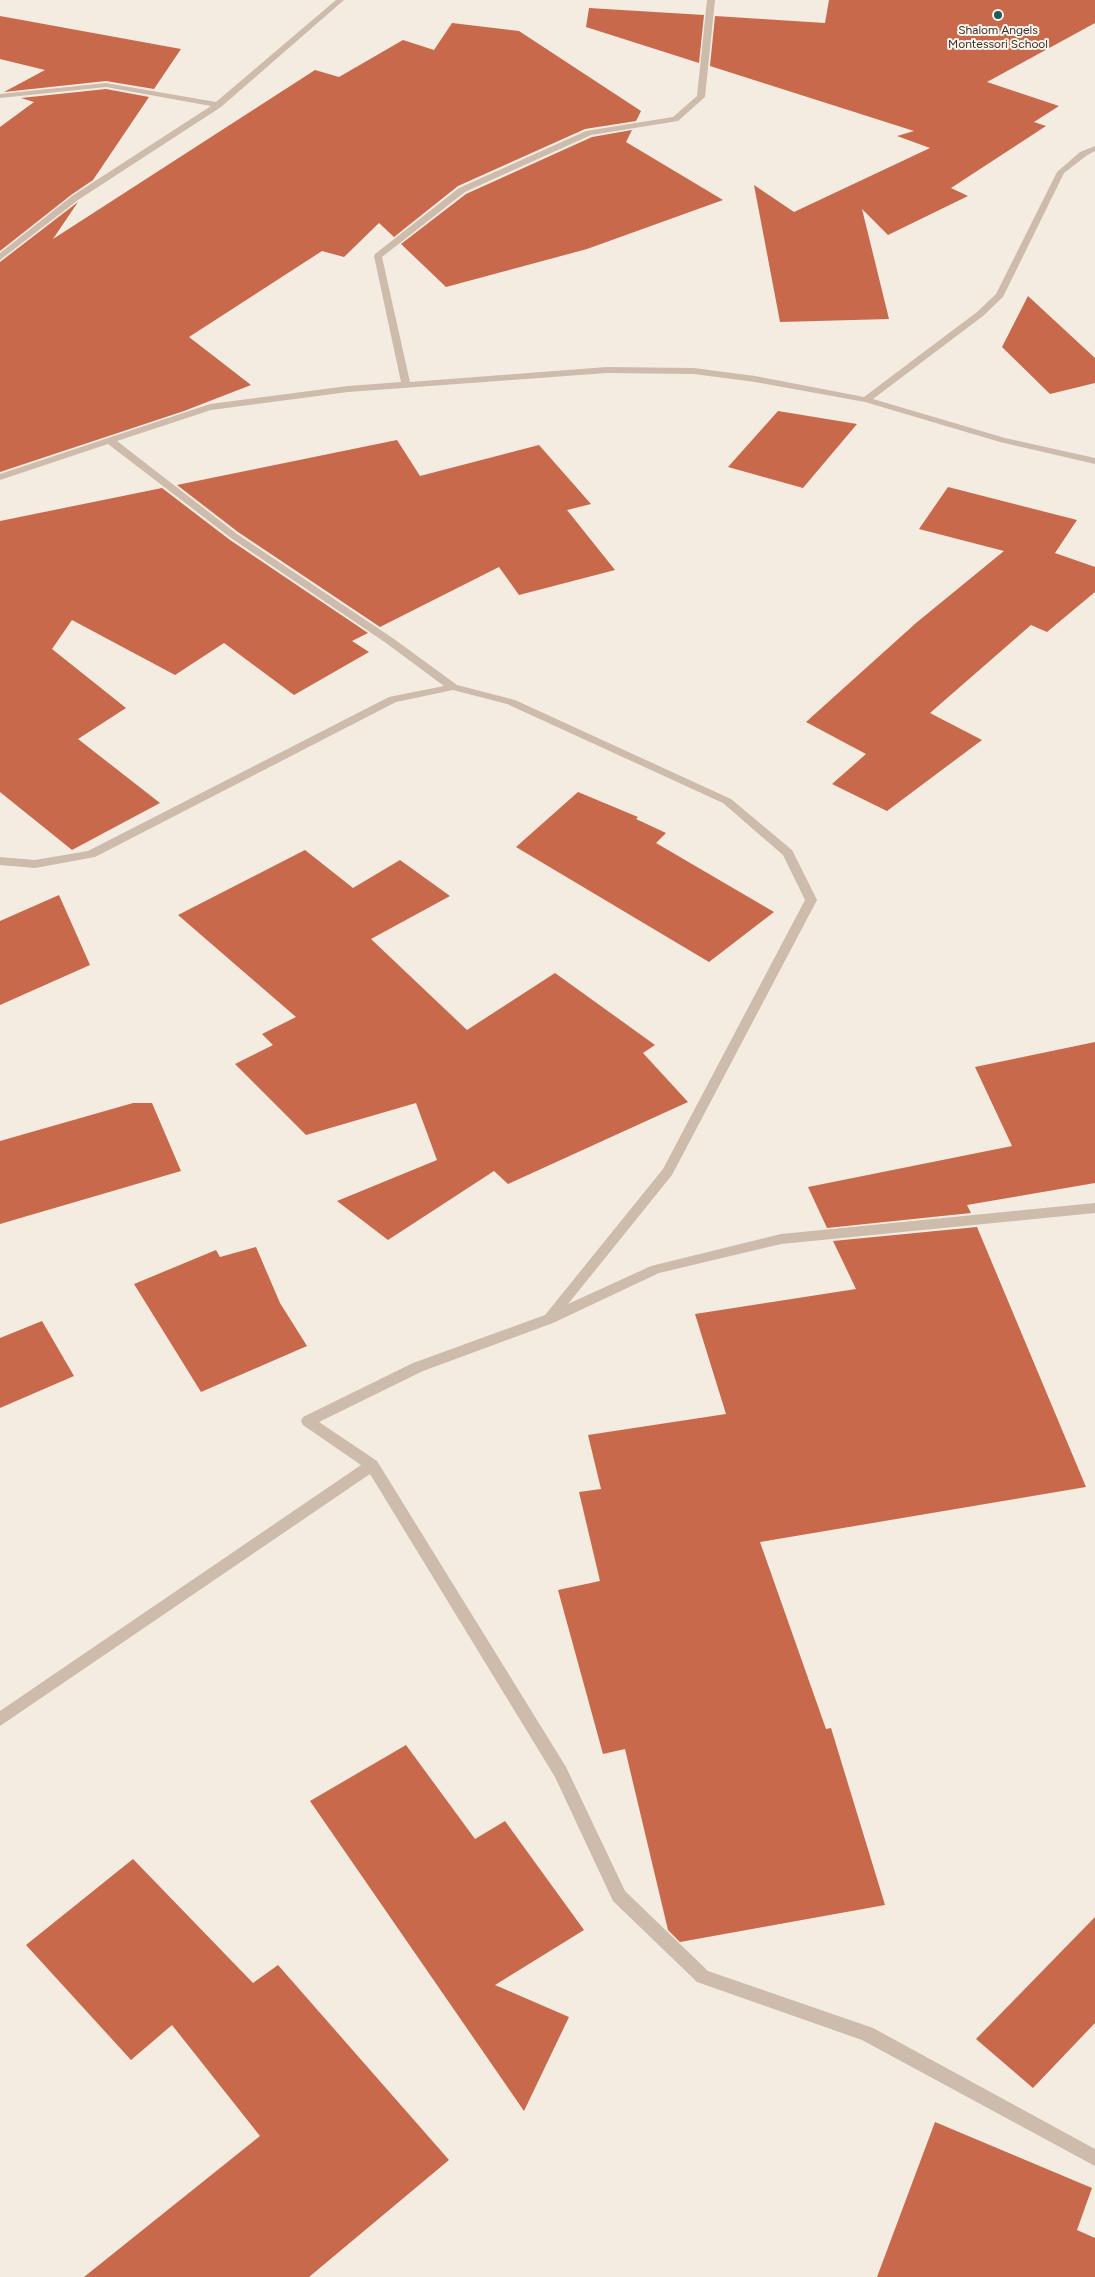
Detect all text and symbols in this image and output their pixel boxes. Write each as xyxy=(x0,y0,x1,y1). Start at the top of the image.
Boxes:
marker: Shalom Angels Montessori School xyxy=(992,9,1004,21)
place label: Shalom Angels Montessori School xyxy=(948,23,1048,51)

